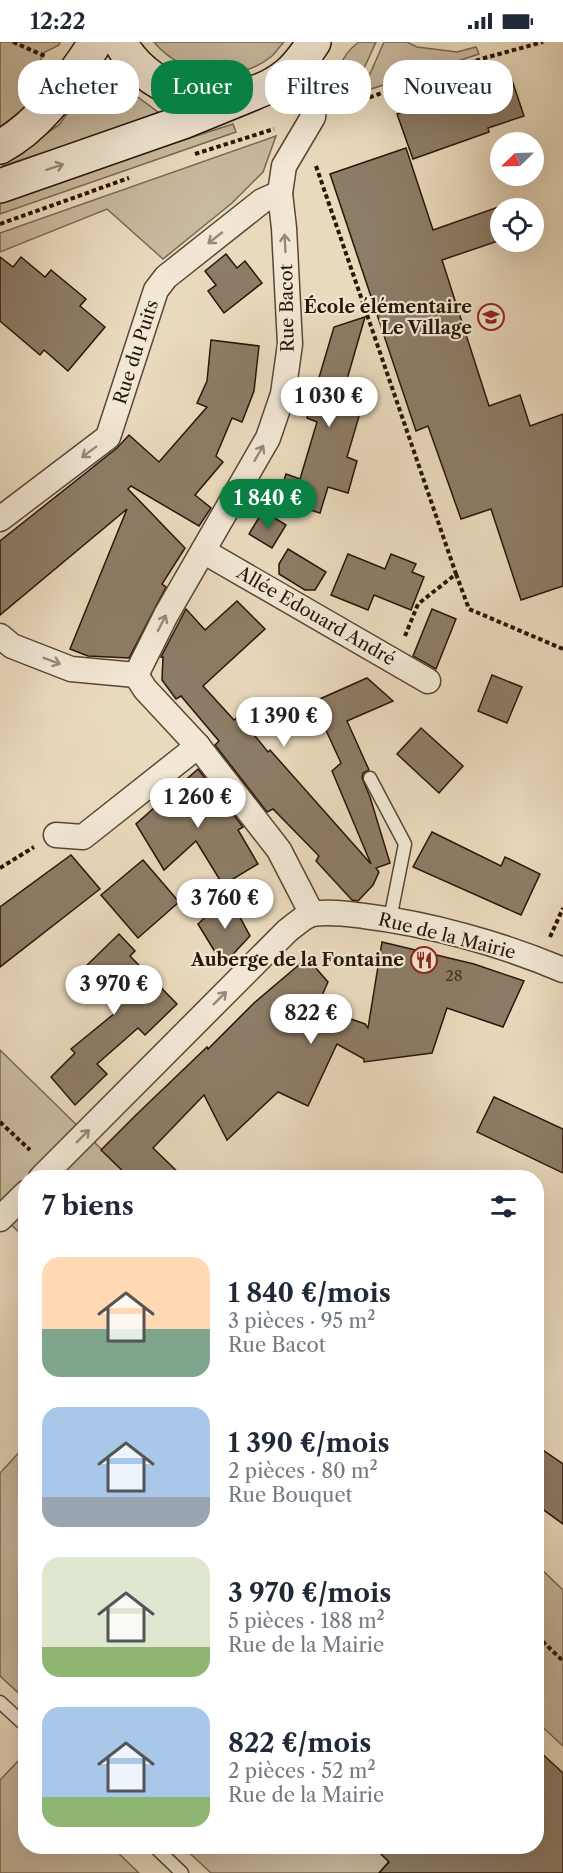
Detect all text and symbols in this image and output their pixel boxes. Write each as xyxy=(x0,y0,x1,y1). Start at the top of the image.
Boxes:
text: 12:22 xyxy=(30,8,85,35)
chip: Acheter xyxy=(18,60,139,114)
chip: Louer xyxy=(151,60,253,114)
chip: Filtres xyxy=(265,60,371,114)
chip: Nouveau xyxy=(383,60,513,114)
north arrow xyxy=(490,132,544,186)
map controls xyxy=(490,132,544,252)
one-way arrow xyxy=(45,160,64,171)
button: locate xyxy=(490,198,544,252)
one-way arrow xyxy=(207,231,223,244)
one-way arrow xyxy=(279,233,290,253)
street label: Rue Bacot xyxy=(275,263,299,352)
place label: École élémentaire Le Village xyxy=(304,295,472,339)
street label: Rue du Puits xyxy=(109,297,163,407)
school or university icon: École élémentaire Le Village xyxy=(476,302,506,332)
pin: 1 030 € xyxy=(274,377,384,428)
text: 1 030 € xyxy=(295,384,363,408)
one-way arrow xyxy=(81,445,97,458)
one-way arrow xyxy=(254,445,265,463)
pin: 1 840 € xyxy=(213,479,323,530)
text: 1 840 € xyxy=(234,486,302,510)
street label: Allée Edouard André xyxy=(232,561,399,670)
one-way arrow xyxy=(157,614,168,632)
one-way arrow xyxy=(42,656,61,667)
pin: 1 390 € xyxy=(229,697,339,748)
text: 1 390 € xyxy=(250,704,318,728)
pin: 1 260 € xyxy=(143,778,253,829)
text: 1 260 € xyxy=(164,785,232,809)
pin: 3 760 € xyxy=(170,879,280,930)
text: 3 760 € xyxy=(191,886,259,910)
street label: Rue de la Mairie xyxy=(376,908,518,964)
restaurant icon: Auberge de la Fontaine xyxy=(409,945,439,975)
place label: Auberge de la Fontaine xyxy=(190,949,404,971)
pin: 3 970 € xyxy=(59,965,169,1016)
house number: 28 xyxy=(445,966,463,985)
text: 3 970 € xyxy=(79,972,149,996)
one-way arrow xyxy=(213,990,227,1005)
pin: 822 € xyxy=(269,994,353,1045)
text: 822 € xyxy=(284,1001,338,1025)
one-way arrow xyxy=(75,1129,90,1143)
text: 7 biens xyxy=(42,1190,134,1222)
icon: filters xyxy=(487,1190,520,1223)
text: 1 840 €/mois xyxy=(228,1277,391,1309)
icon: home xyxy=(90,1281,162,1353)
text: 3 pièces · 95 m² xyxy=(228,1309,375,1333)
text: Rue Bacot xyxy=(228,1333,326,1357)
text: 1 390 €/mois xyxy=(228,1427,390,1459)
icon: home xyxy=(90,1431,162,1503)
text: 2 pièces · 80 m² xyxy=(228,1459,378,1483)
text: Rue Bouquet xyxy=(228,1483,353,1507)
text: 3 970 €/mois xyxy=(228,1577,391,1609)
icon: home xyxy=(90,1581,162,1653)
text: 5 pièces · 188 m² xyxy=(228,1609,385,1633)
text: Rue de la Mairie xyxy=(228,1633,384,1657)
text: 822 €/mois xyxy=(228,1727,371,1759)
icon: home xyxy=(90,1731,162,1803)
text: 2 pièces · 52 m² xyxy=(228,1759,376,1783)
text: Rue de la Mairie xyxy=(228,1783,384,1807)

